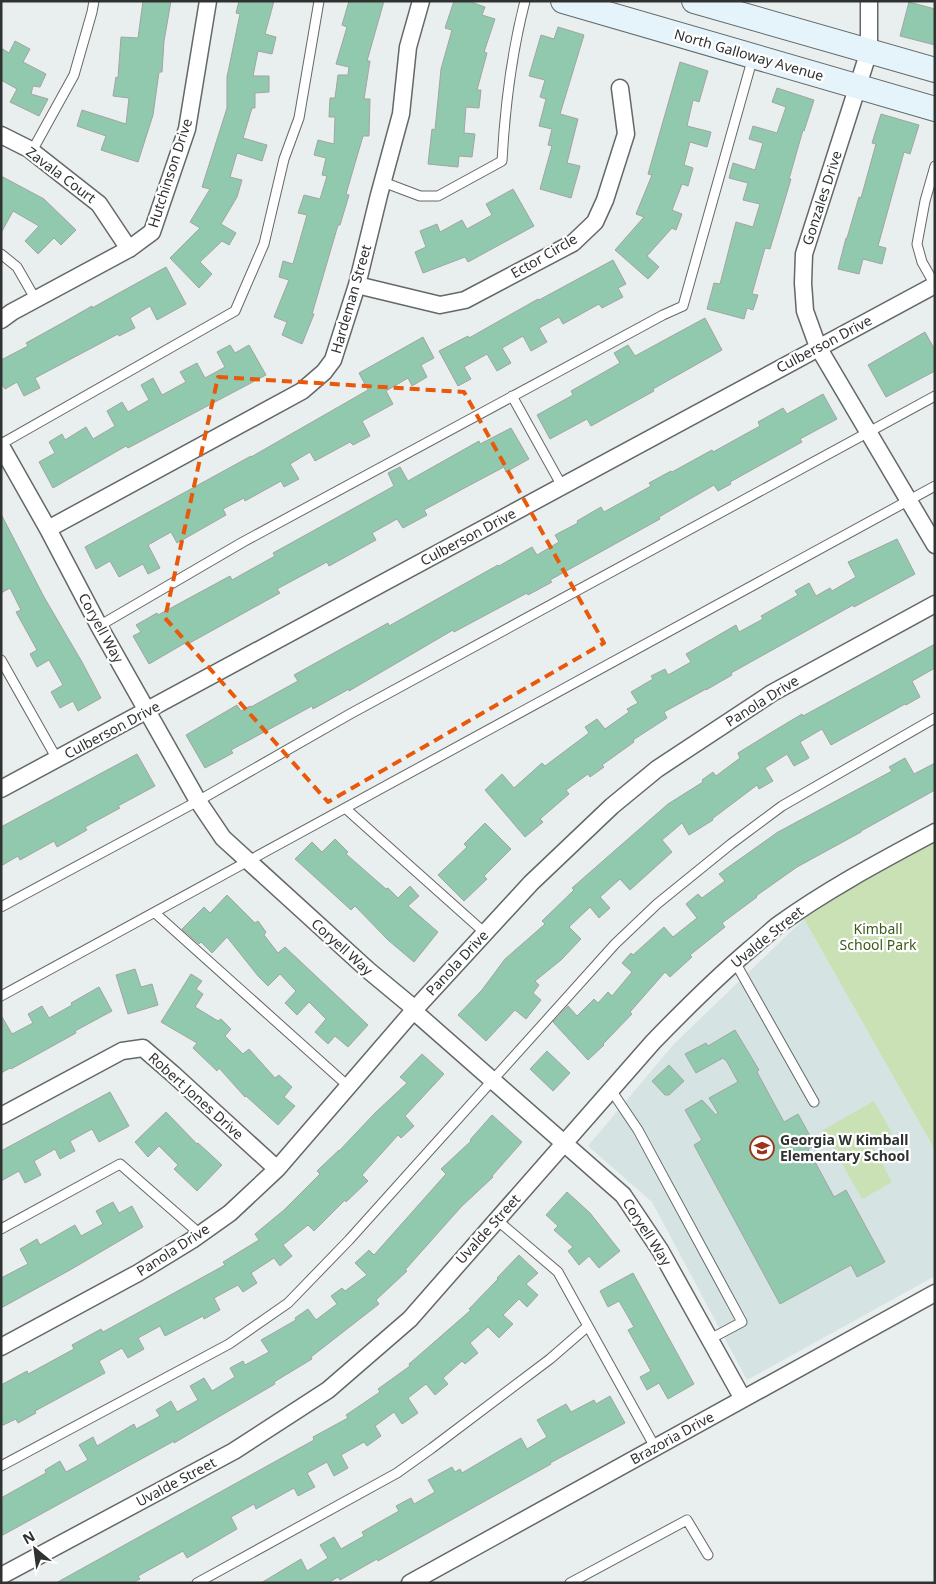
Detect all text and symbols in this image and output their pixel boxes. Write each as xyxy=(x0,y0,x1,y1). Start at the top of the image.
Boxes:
street label: North Galloway Avenue xyxy=(672,24,826,85)
street label: Hutchinson Drive xyxy=(143,116,196,230)
street label: Zavala Court xyxy=(23,142,100,207)
street label: Gonzales Drive xyxy=(797,148,846,247)
street label: Ector Circle xyxy=(507,229,580,282)
street label: Hardeman Street xyxy=(326,242,375,356)
street label: Culberson Drive xyxy=(773,310,875,377)
street label: Culberson Drive xyxy=(417,503,519,570)
street label: Coryell Way xyxy=(75,590,129,667)
street label: Panola Drive xyxy=(721,670,802,731)
street label: Culberson Drive xyxy=(61,696,163,763)
street label: Uvalde Street xyxy=(726,902,807,972)
street label: Coryell Way xyxy=(307,914,378,980)
park label: Kimball School Park xyxy=(840,919,917,954)
street label: Panola Drive xyxy=(421,926,492,1000)
street label: Robert Jones Drive xyxy=(145,1048,248,1144)
place label: Georgia W Kimball Elementary School xyxy=(780,1130,910,1165)
school or university icon: Georgia W Kimball Elementary School xyxy=(749,1135,775,1161)
street label: Uvalde Street xyxy=(451,1190,524,1268)
street label: Coryell Way xyxy=(619,1194,677,1270)
street label: Panola Drive xyxy=(133,1219,213,1280)
street label: Brazoria Drive xyxy=(626,1407,717,1468)
street label: Uvalde Street xyxy=(132,1453,219,1511)
north arrow xyxy=(10,1524,60,1574)
text: N xyxy=(19,1526,38,1548)

